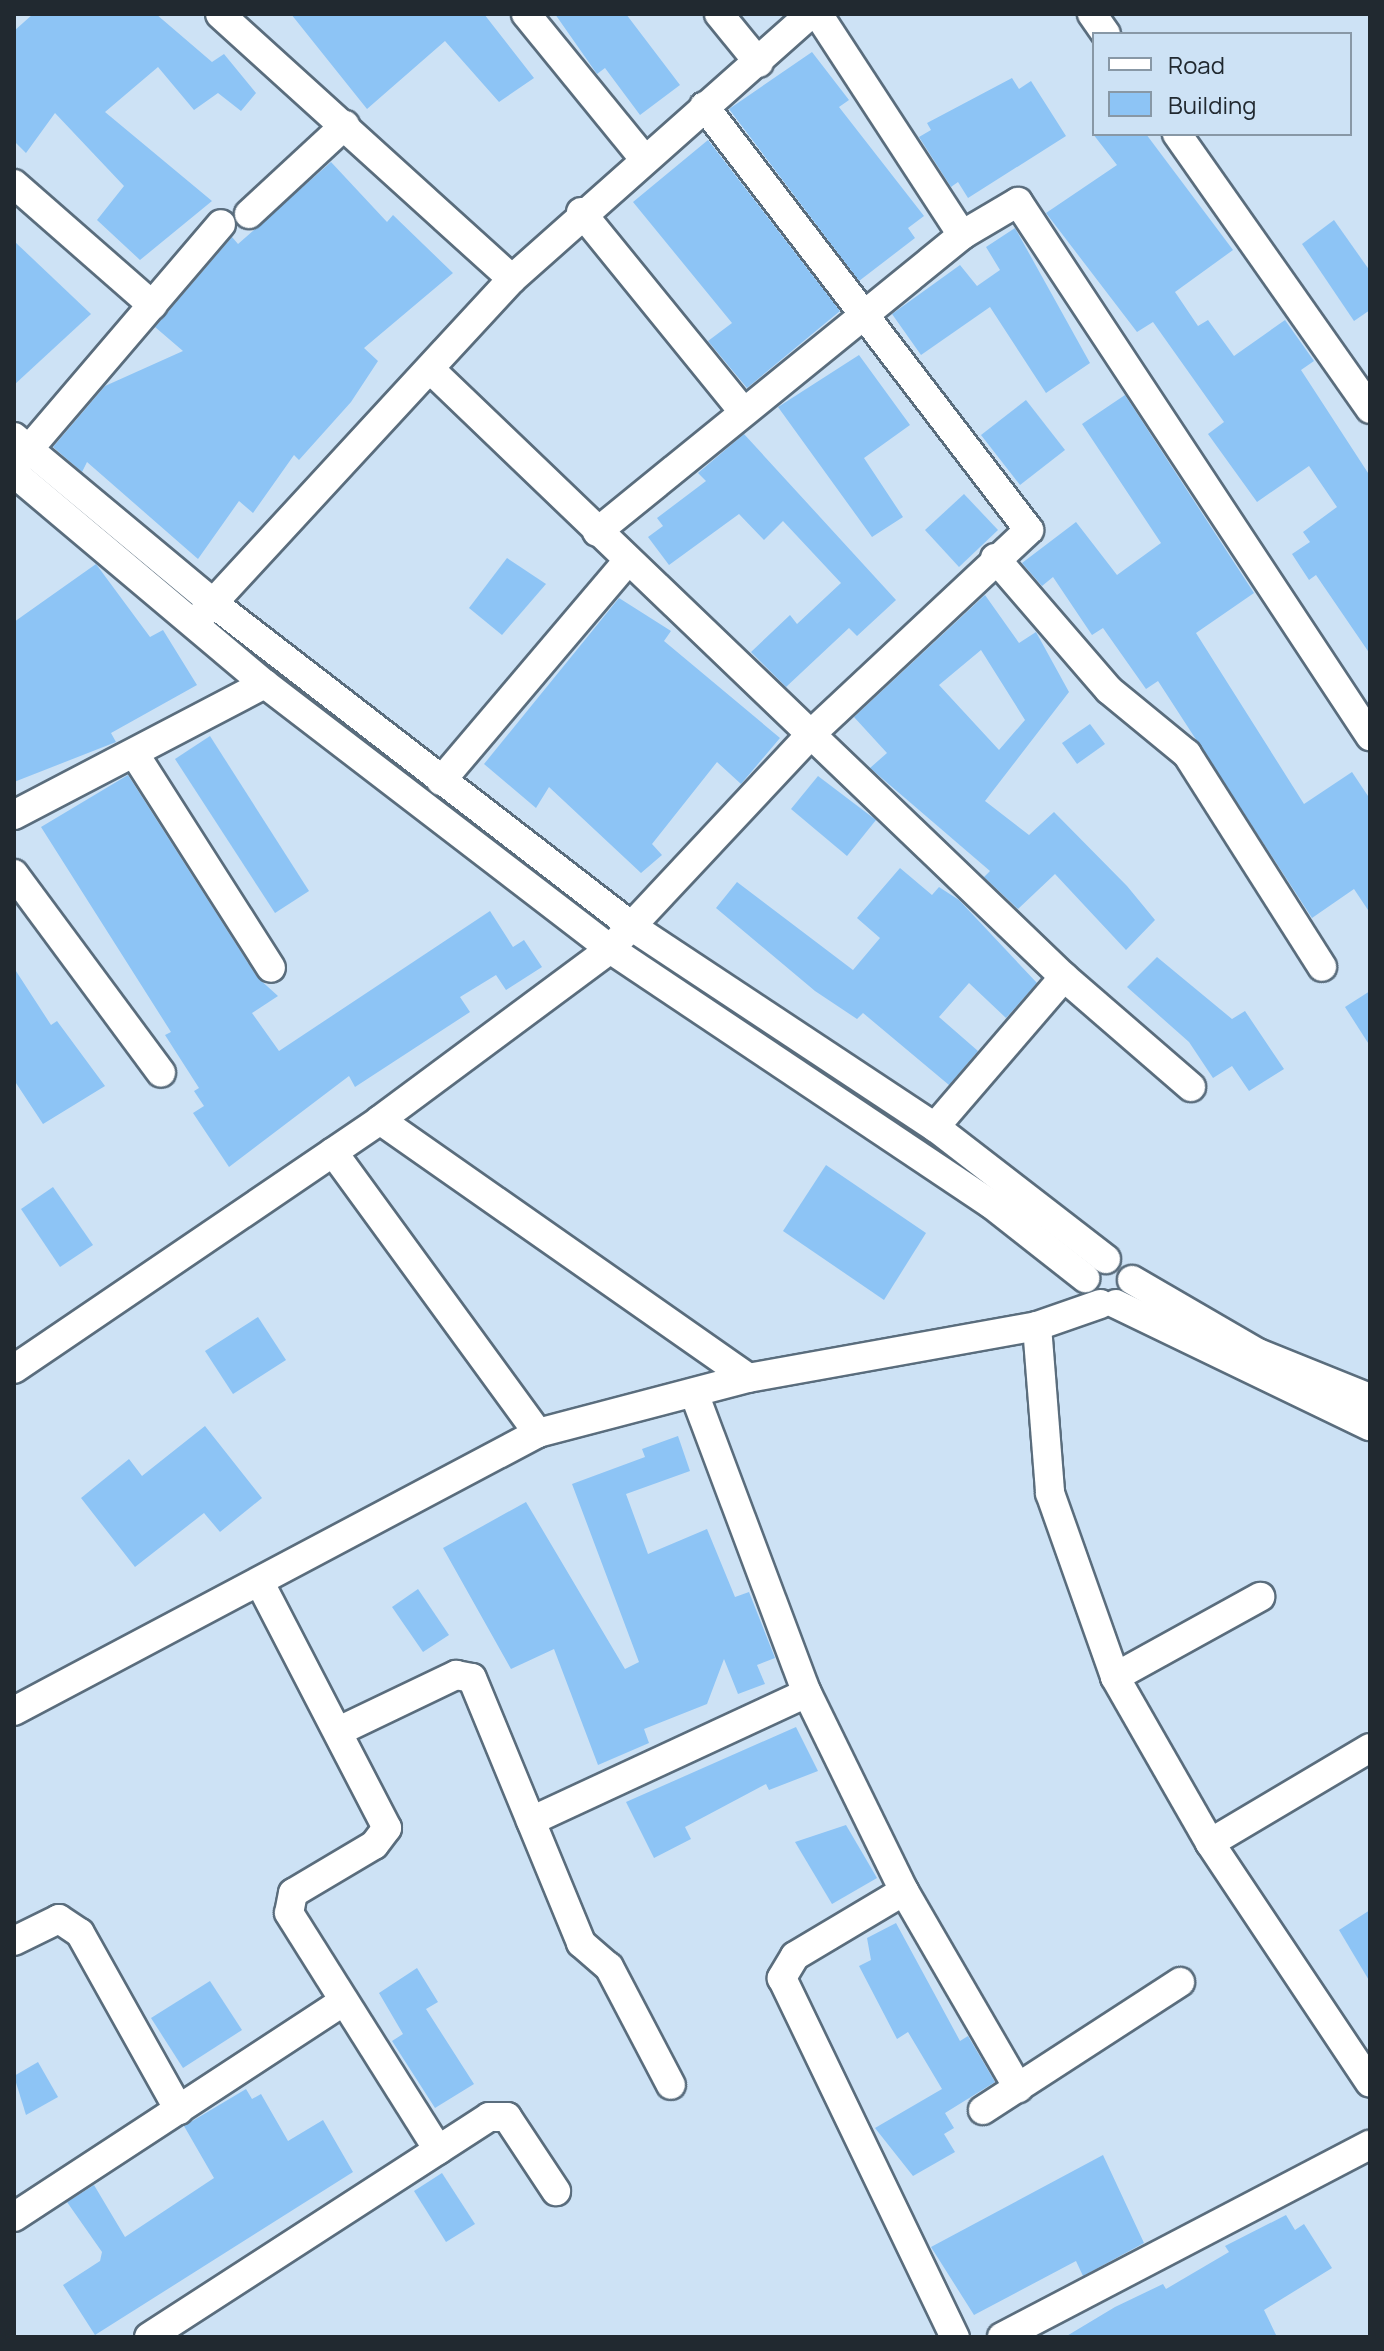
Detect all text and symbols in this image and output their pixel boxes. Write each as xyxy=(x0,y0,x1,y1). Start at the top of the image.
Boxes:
legend xyxy=(1092,32,1352,136)
text: Road xyxy=(1168,48,1225,81)
text: Building xyxy=(1168,88,1256,121)

